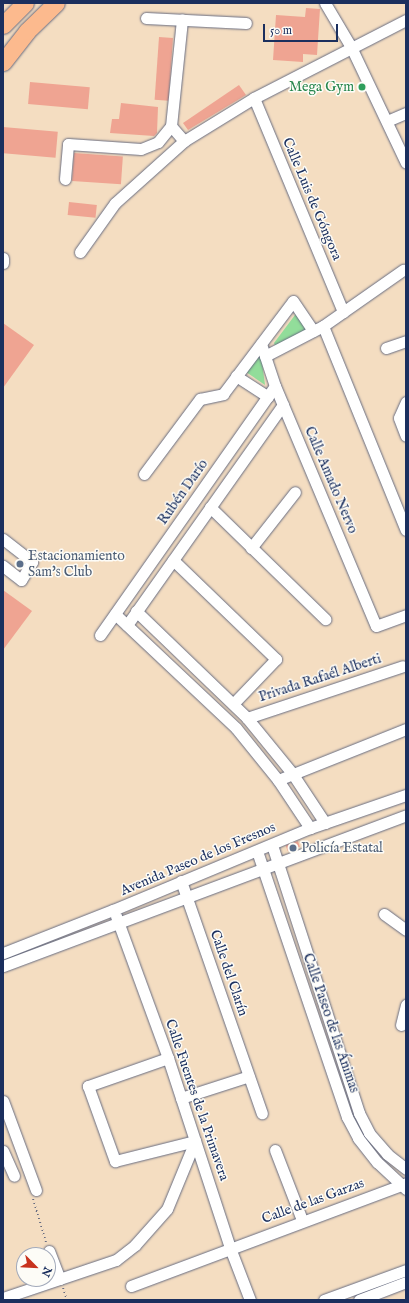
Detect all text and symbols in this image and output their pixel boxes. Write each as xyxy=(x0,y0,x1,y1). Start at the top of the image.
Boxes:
scale bar xyxy=(265,16,340,42)
text: 50 m xyxy=(270,23,292,38)
place label: Mega Gym xyxy=(289,79,354,95)
marker: Mega Gym xyxy=(357,82,367,92)
street label: Calle Luis de Góngora xyxy=(279,135,345,263)
street label: Calle Amado Nervo xyxy=(301,424,361,536)
street label: Rubén Darío xyxy=(154,456,212,528)
place label: Estacionamiento Sam's Club xyxy=(28,548,125,580)
marker: Estacionamiento Sam's Club xyxy=(15,559,25,569)
street label: Privada Rafaél Alberti xyxy=(257,650,383,706)
street label: Avenida Paseo de los Fresnos xyxy=(118,819,278,899)
place label: Policía Estatal xyxy=(301,840,383,856)
marker: Policía Estatal xyxy=(288,843,298,853)
street label: Calle del Clarín xyxy=(206,928,252,1018)
street label: Calle Paseo de las Ánimas xyxy=(299,951,363,1095)
street label: Calle Fuentes de la Primavera xyxy=(161,1017,233,1183)
street label: Calle de las Garzas xyxy=(260,1175,366,1227)
north arrow xyxy=(16,1247,56,1287)
text: N xyxy=(38,1264,54,1279)

